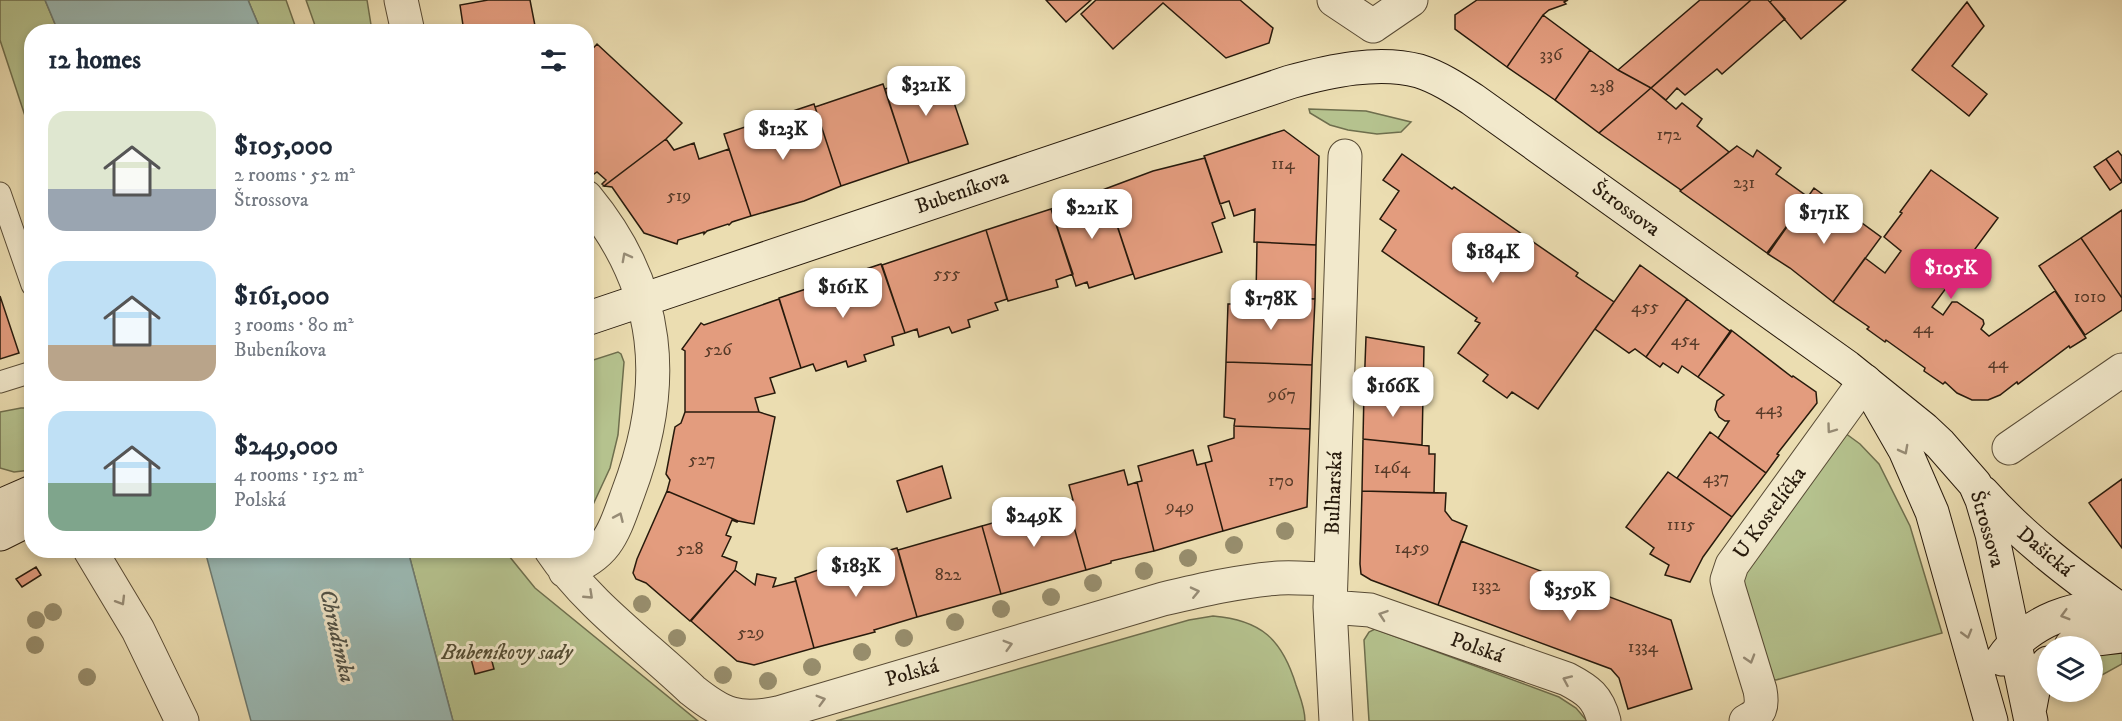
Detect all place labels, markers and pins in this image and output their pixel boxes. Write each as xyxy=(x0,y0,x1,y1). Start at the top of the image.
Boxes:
pin: $321K xyxy=(884,66,968,117)
pin: $123K xyxy=(741,110,825,161)
pin: $221K xyxy=(1050,189,1134,240)
pin: $171K xyxy=(1782,194,1866,245)
pin: $184K xyxy=(1451,233,1535,284)
pin: $105K xyxy=(1909,249,1993,300)
pin: $161K xyxy=(801,268,885,319)
pin: $178K xyxy=(1229,280,1313,331)
pin: $166K xyxy=(1351,367,1435,418)
pin: $249K xyxy=(992,497,1076,548)
pin: $183K xyxy=(814,547,898,598)
pin: $359K xyxy=(1528,571,1612,622)

